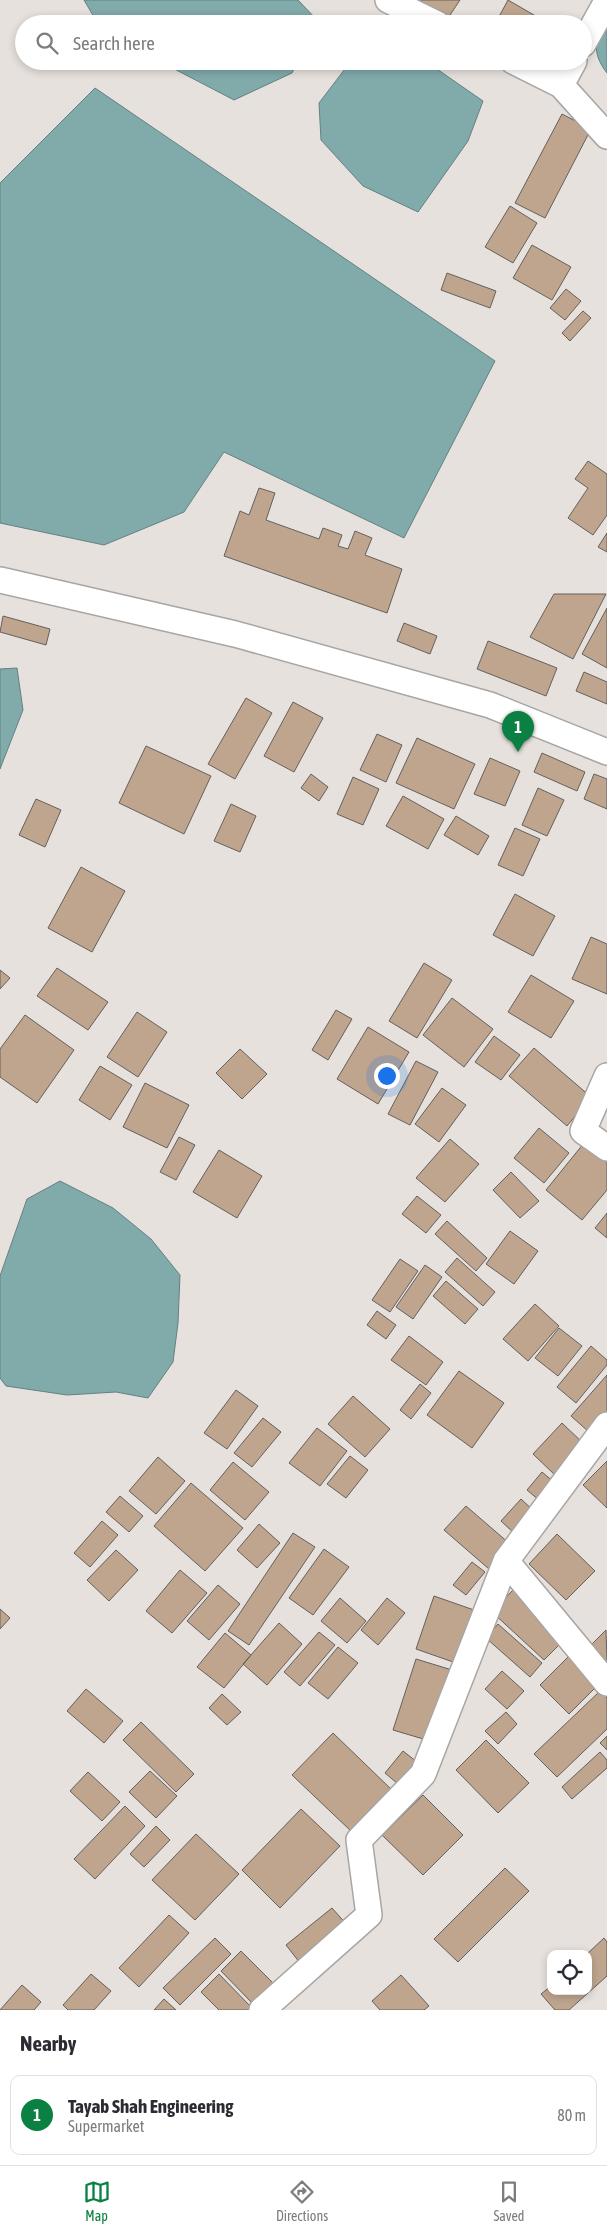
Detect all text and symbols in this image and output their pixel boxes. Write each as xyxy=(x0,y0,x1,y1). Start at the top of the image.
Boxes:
search box xyxy=(15,15,592,70)
icon: search xyxy=(33,29,61,57)
text: Search here xyxy=(73,32,155,54)
pin: 1 xyxy=(502,711,534,752)
your location xyxy=(374,1063,400,1089)
map controls xyxy=(547,1950,592,1995)
button: locate xyxy=(547,1950,592,1995)
text: Nearby xyxy=(20,2031,76,2055)
text: Tayab Shah Engineering xyxy=(68,2095,233,2117)
text: 1 xyxy=(33,2106,41,2124)
text: 80 m xyxy=(557,2106,586,2124)
text: Supermarket xyxy=(68,2117,144,2135)
tab: Map xyxy=(83,2178,111,2224)
tab: Directions xyxy=(276,2178,328,2224)
tab: Saved xyxy=(493,2178,524,2224)

